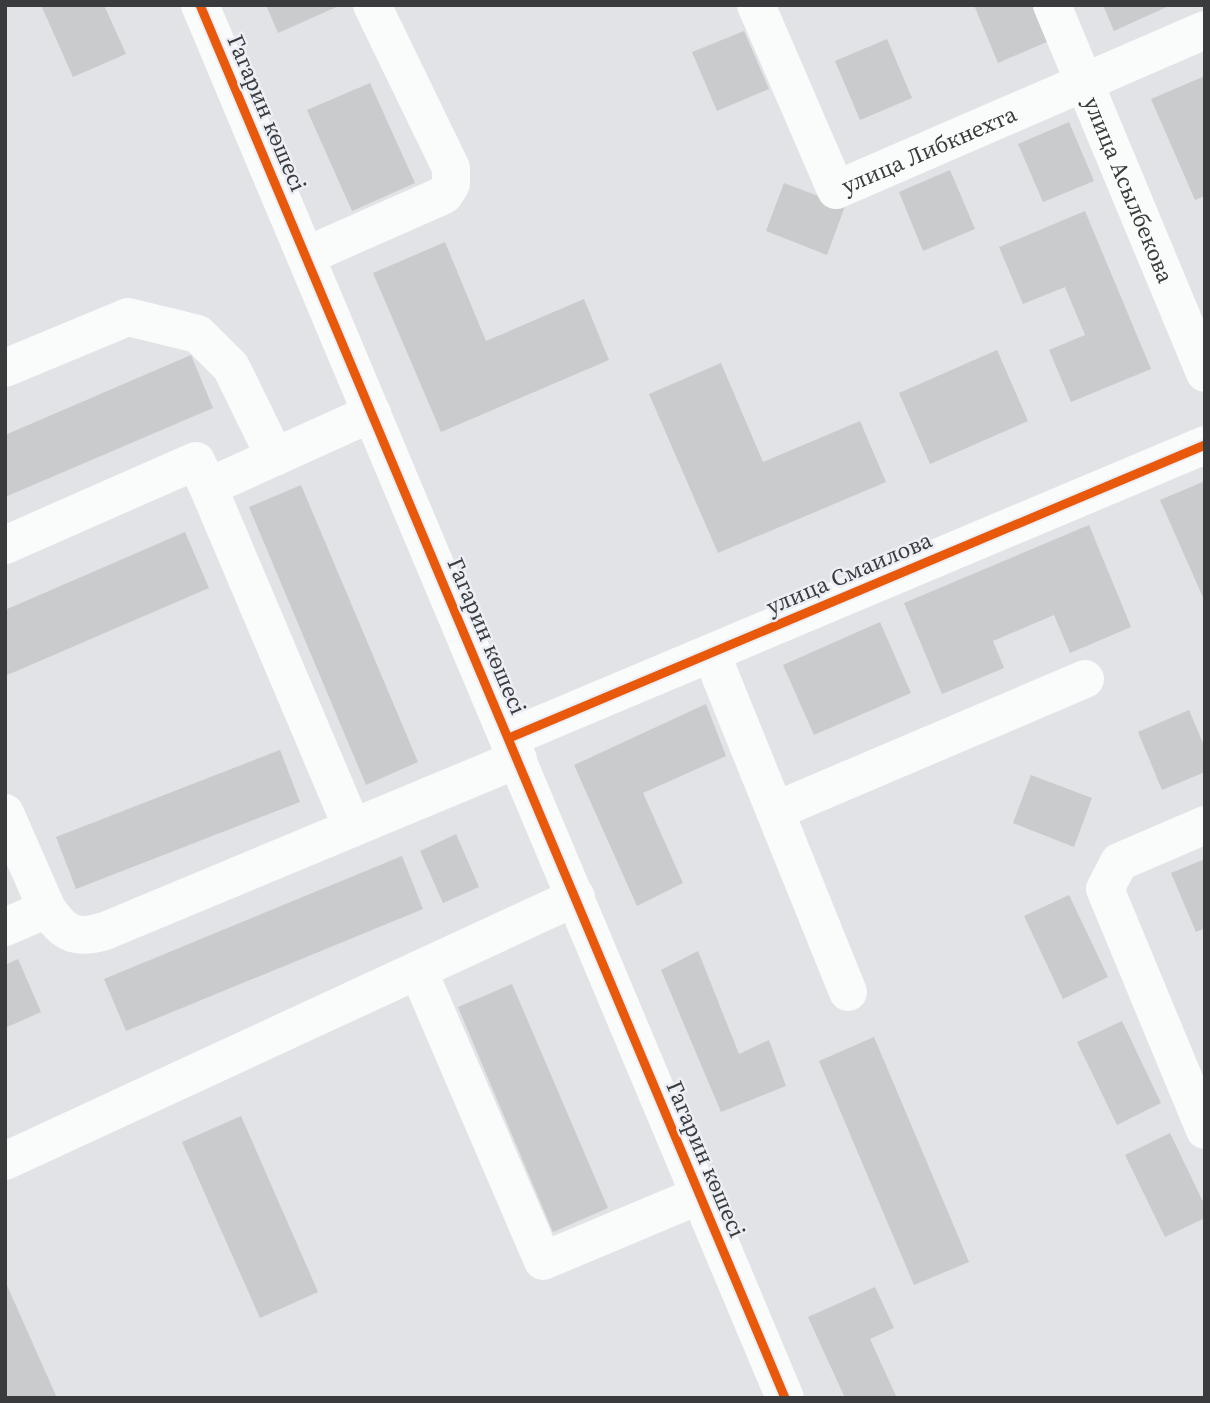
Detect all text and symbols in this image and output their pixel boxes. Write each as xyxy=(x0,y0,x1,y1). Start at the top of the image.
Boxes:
street label: Гагарин көшесі xyxy=(220,30,314,196)
street label: улица Асылбекова xyxy=(1076,92,1182,288)
street label: улица Либкнехта xyxy=(837,98,1022,202)
street label: улица Смаилова xyxy=(761,524,937,622)
street label: Гагарин көшесі xyxy=(440,553,534,719)
street label: Гагарин көшесі xyxy=(659,1076,753,1242)

